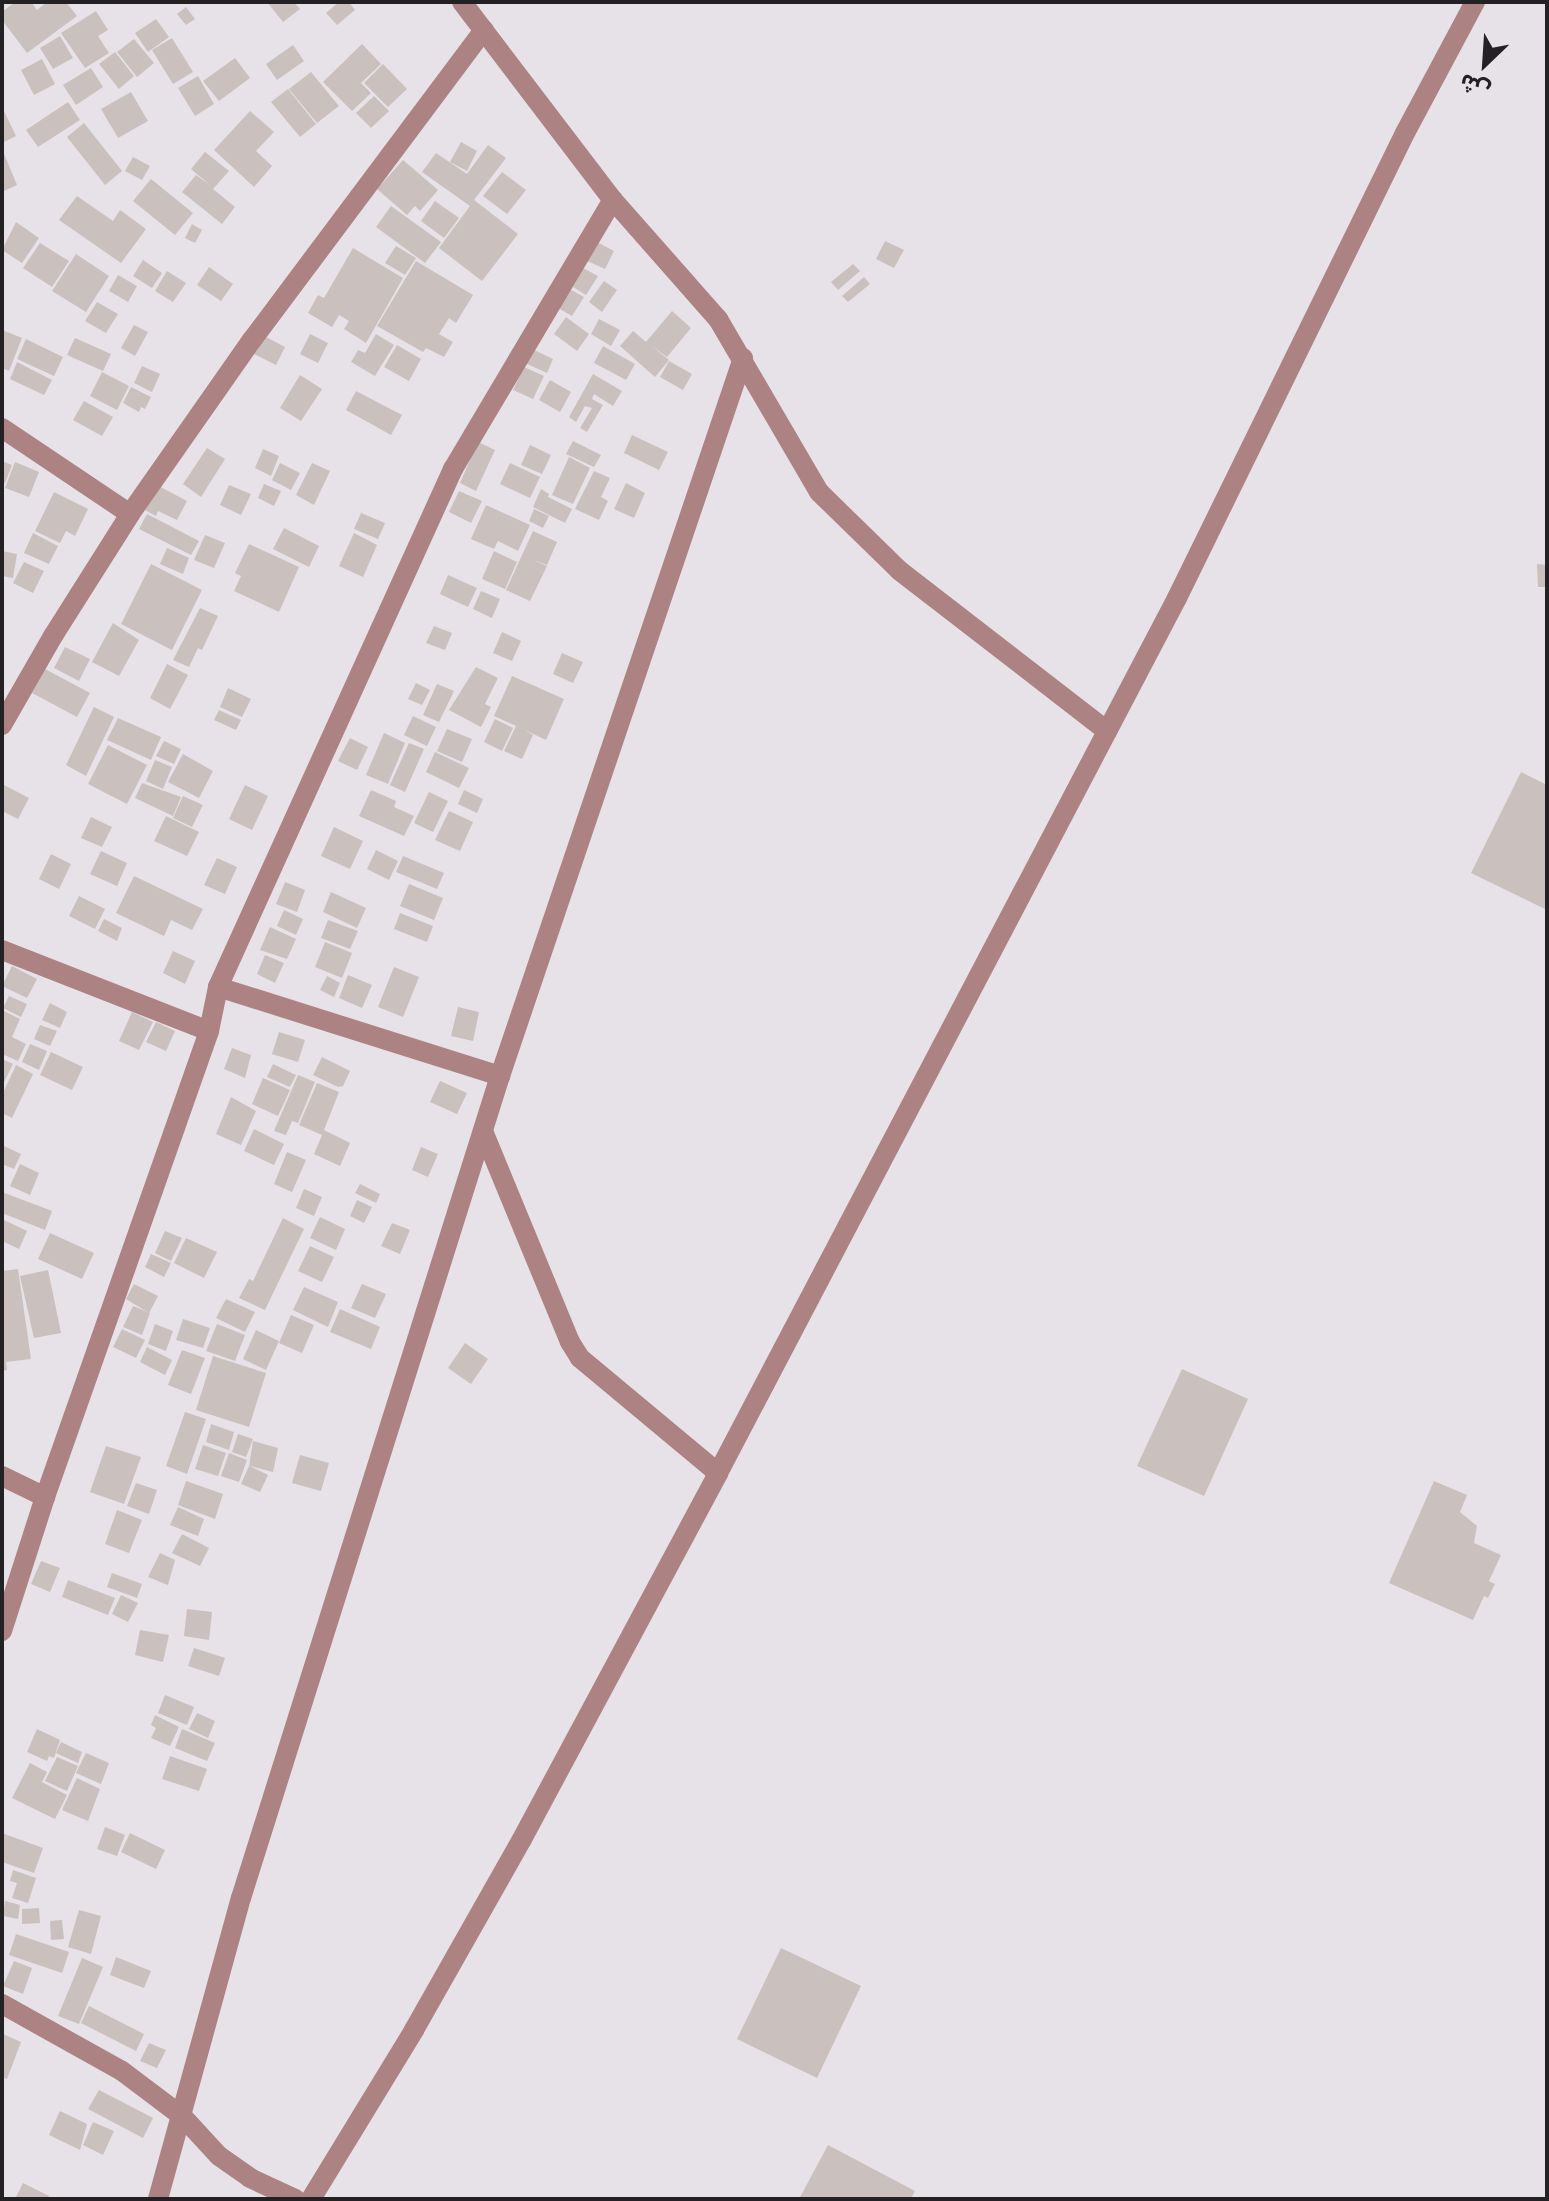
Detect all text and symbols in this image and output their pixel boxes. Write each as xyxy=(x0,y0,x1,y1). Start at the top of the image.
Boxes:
north arrow xyxy=(1445,24,1525,104)
text: ش xyxy=(1456,68,1494,104)

